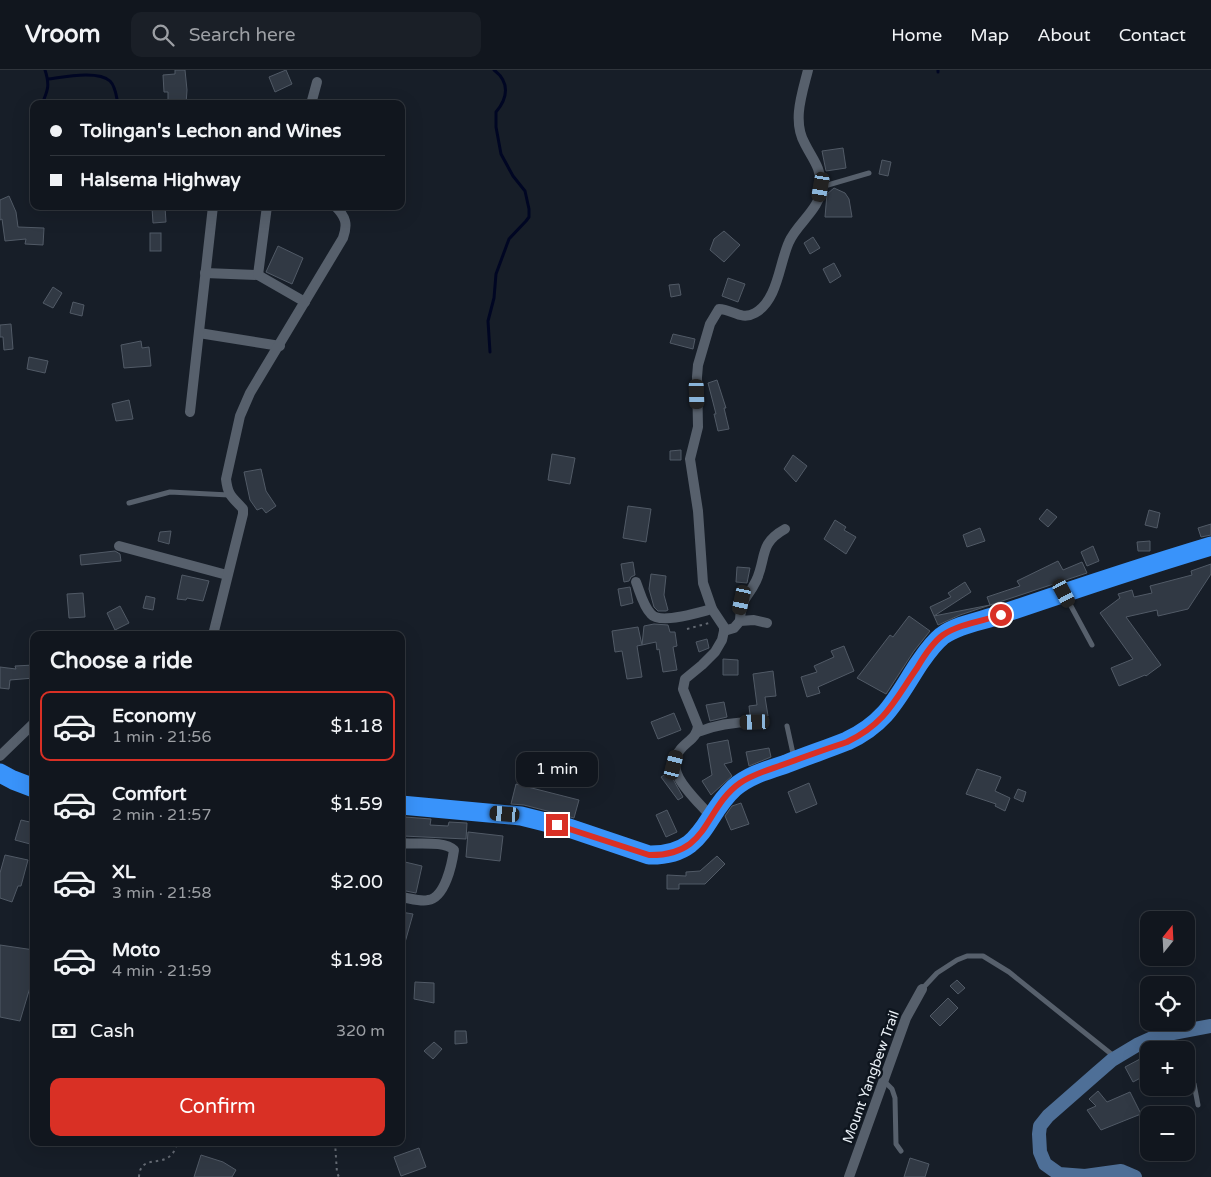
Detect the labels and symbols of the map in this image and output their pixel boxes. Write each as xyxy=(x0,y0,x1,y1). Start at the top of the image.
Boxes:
car xyxy=(811,171,830,203)
car xyxy=(688,379,705,409)
car xyxy=(1050,576,1077,610)
car xyxy=(731,584,752,616)
route start xyxy=(990,604,1012,626)
car xyxy=(739,714,770,730)
car xyxy=(663,749,684,781)
callout: 1 min xyxy=(516,752,598,788)
car xyxy=(489,805,520,823)
route end xyxy=(546,814,568,836)
north arrow xyxy=(1140,911,1195,966)
street label: Mount Yangbew Trail xyxy=(839,1008,903,1146)

